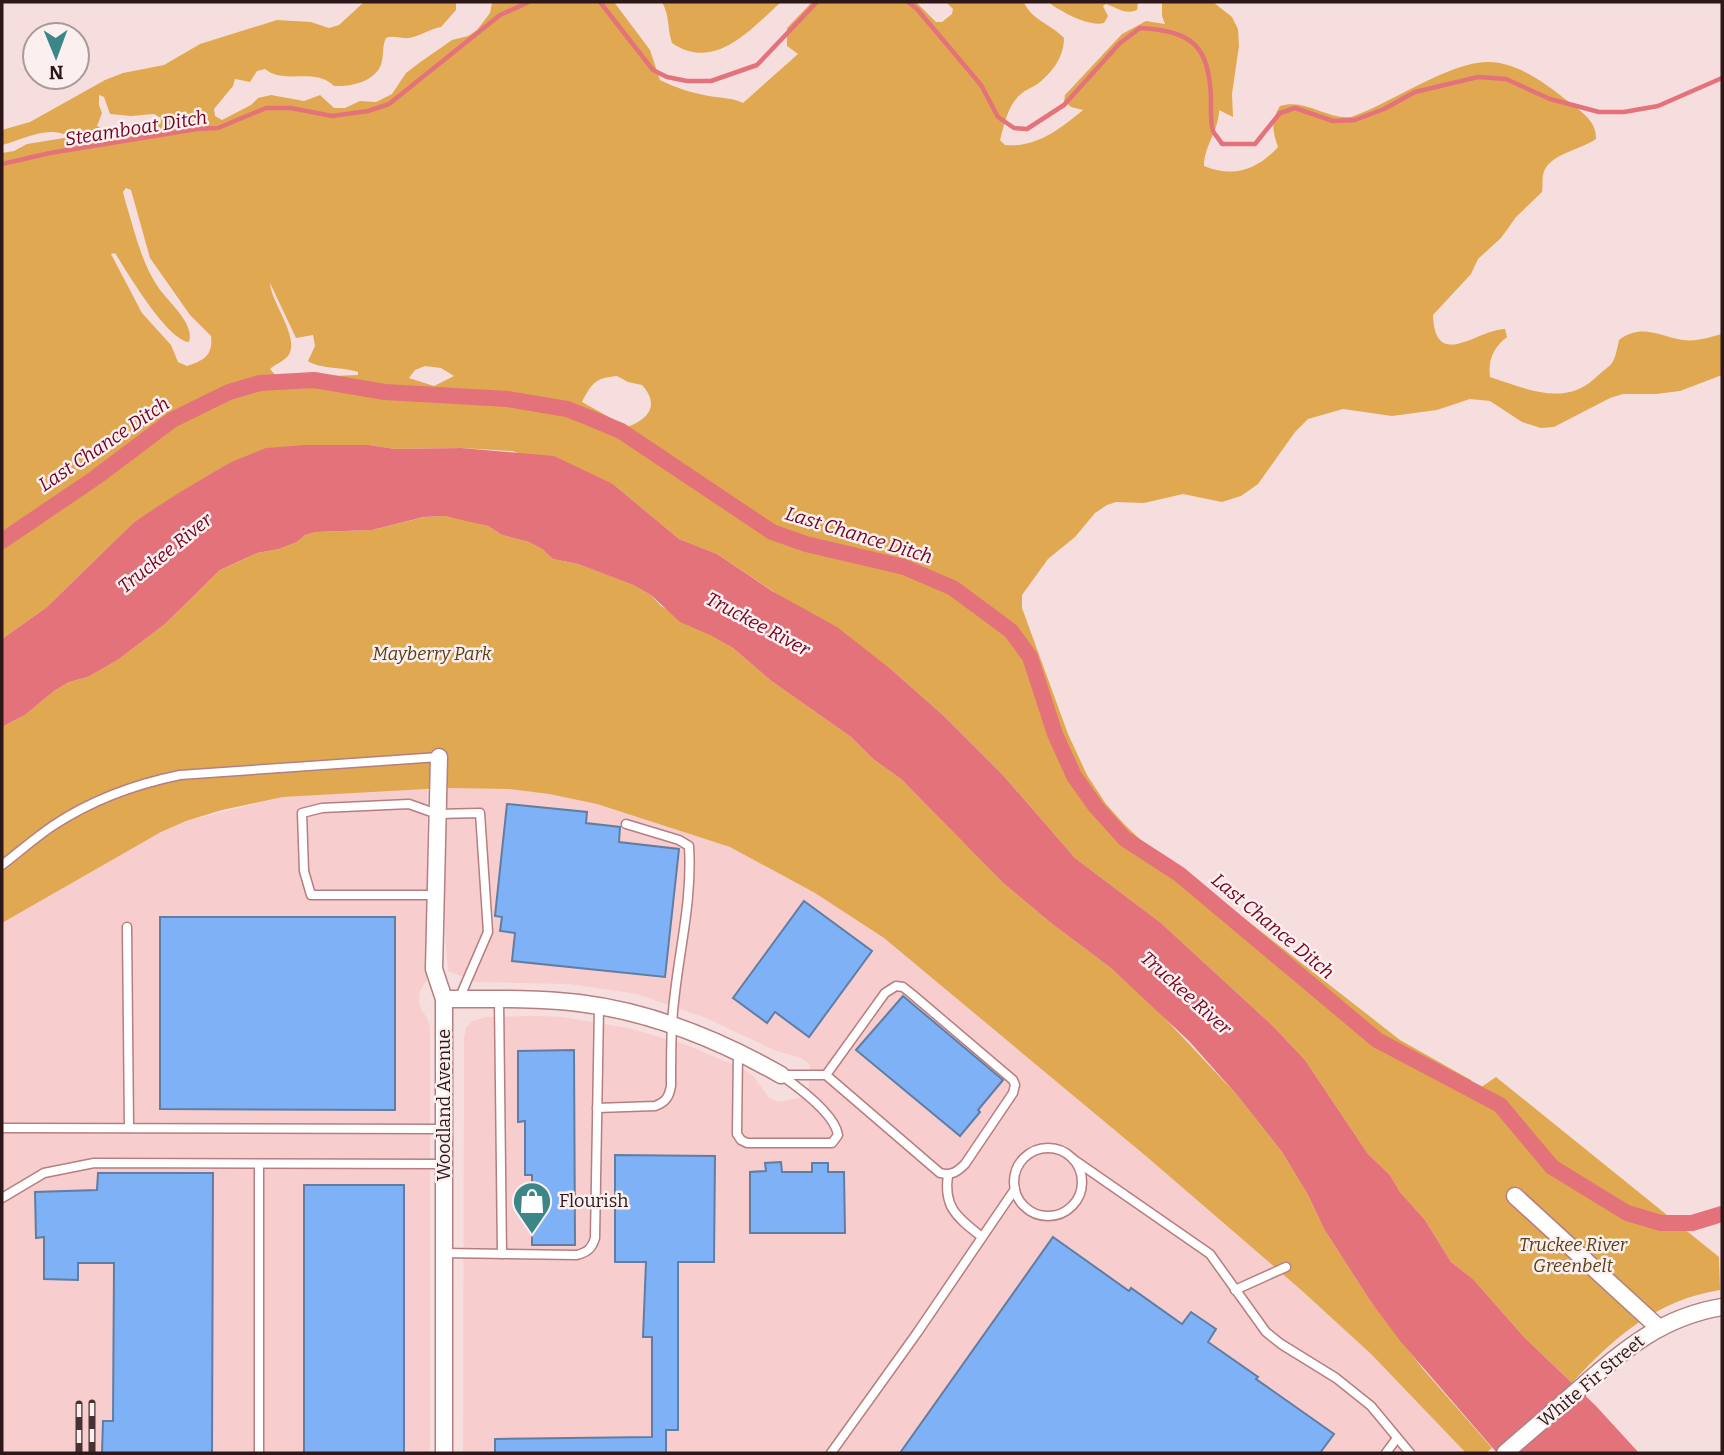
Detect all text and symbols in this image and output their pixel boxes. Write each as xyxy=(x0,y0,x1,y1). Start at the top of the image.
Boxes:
north arrow xyxy=(21,21,91,91)
text: N xyxy=(48,61,64,84)
water label: Steamboat Ditch xyxy=(63,105,209,151)
water label: Last Chance Ditch xyxy=(34,392,174,496)
water label: Last Chance Ditch xyxy=(783,502,935,568)
water label: Truckee River xyxy=(113,507,218,598)
water label: Truckee River xyxy=(702,587,815,662)
park label: Mayberry Park xyxy=(372,643,492,665)
water label: Last Chance Ditch xyxy=(1207,868,1339,984)
water label: Truckee River xyxy=(1136,946,1237,1041)
street label: Woodland Avenue xyxy=(433,1029,455,1181)
shop icon: Flourish xyxy=(511,1180,553,1235)
place label: Flourish xyxy=(559,1190,628,1212)
park label: Truckee River Greenbelt xyxy=(1519,1234,1628,1277)
street label: White Fir Street xyxy=(1533,1330,1649,1432)

